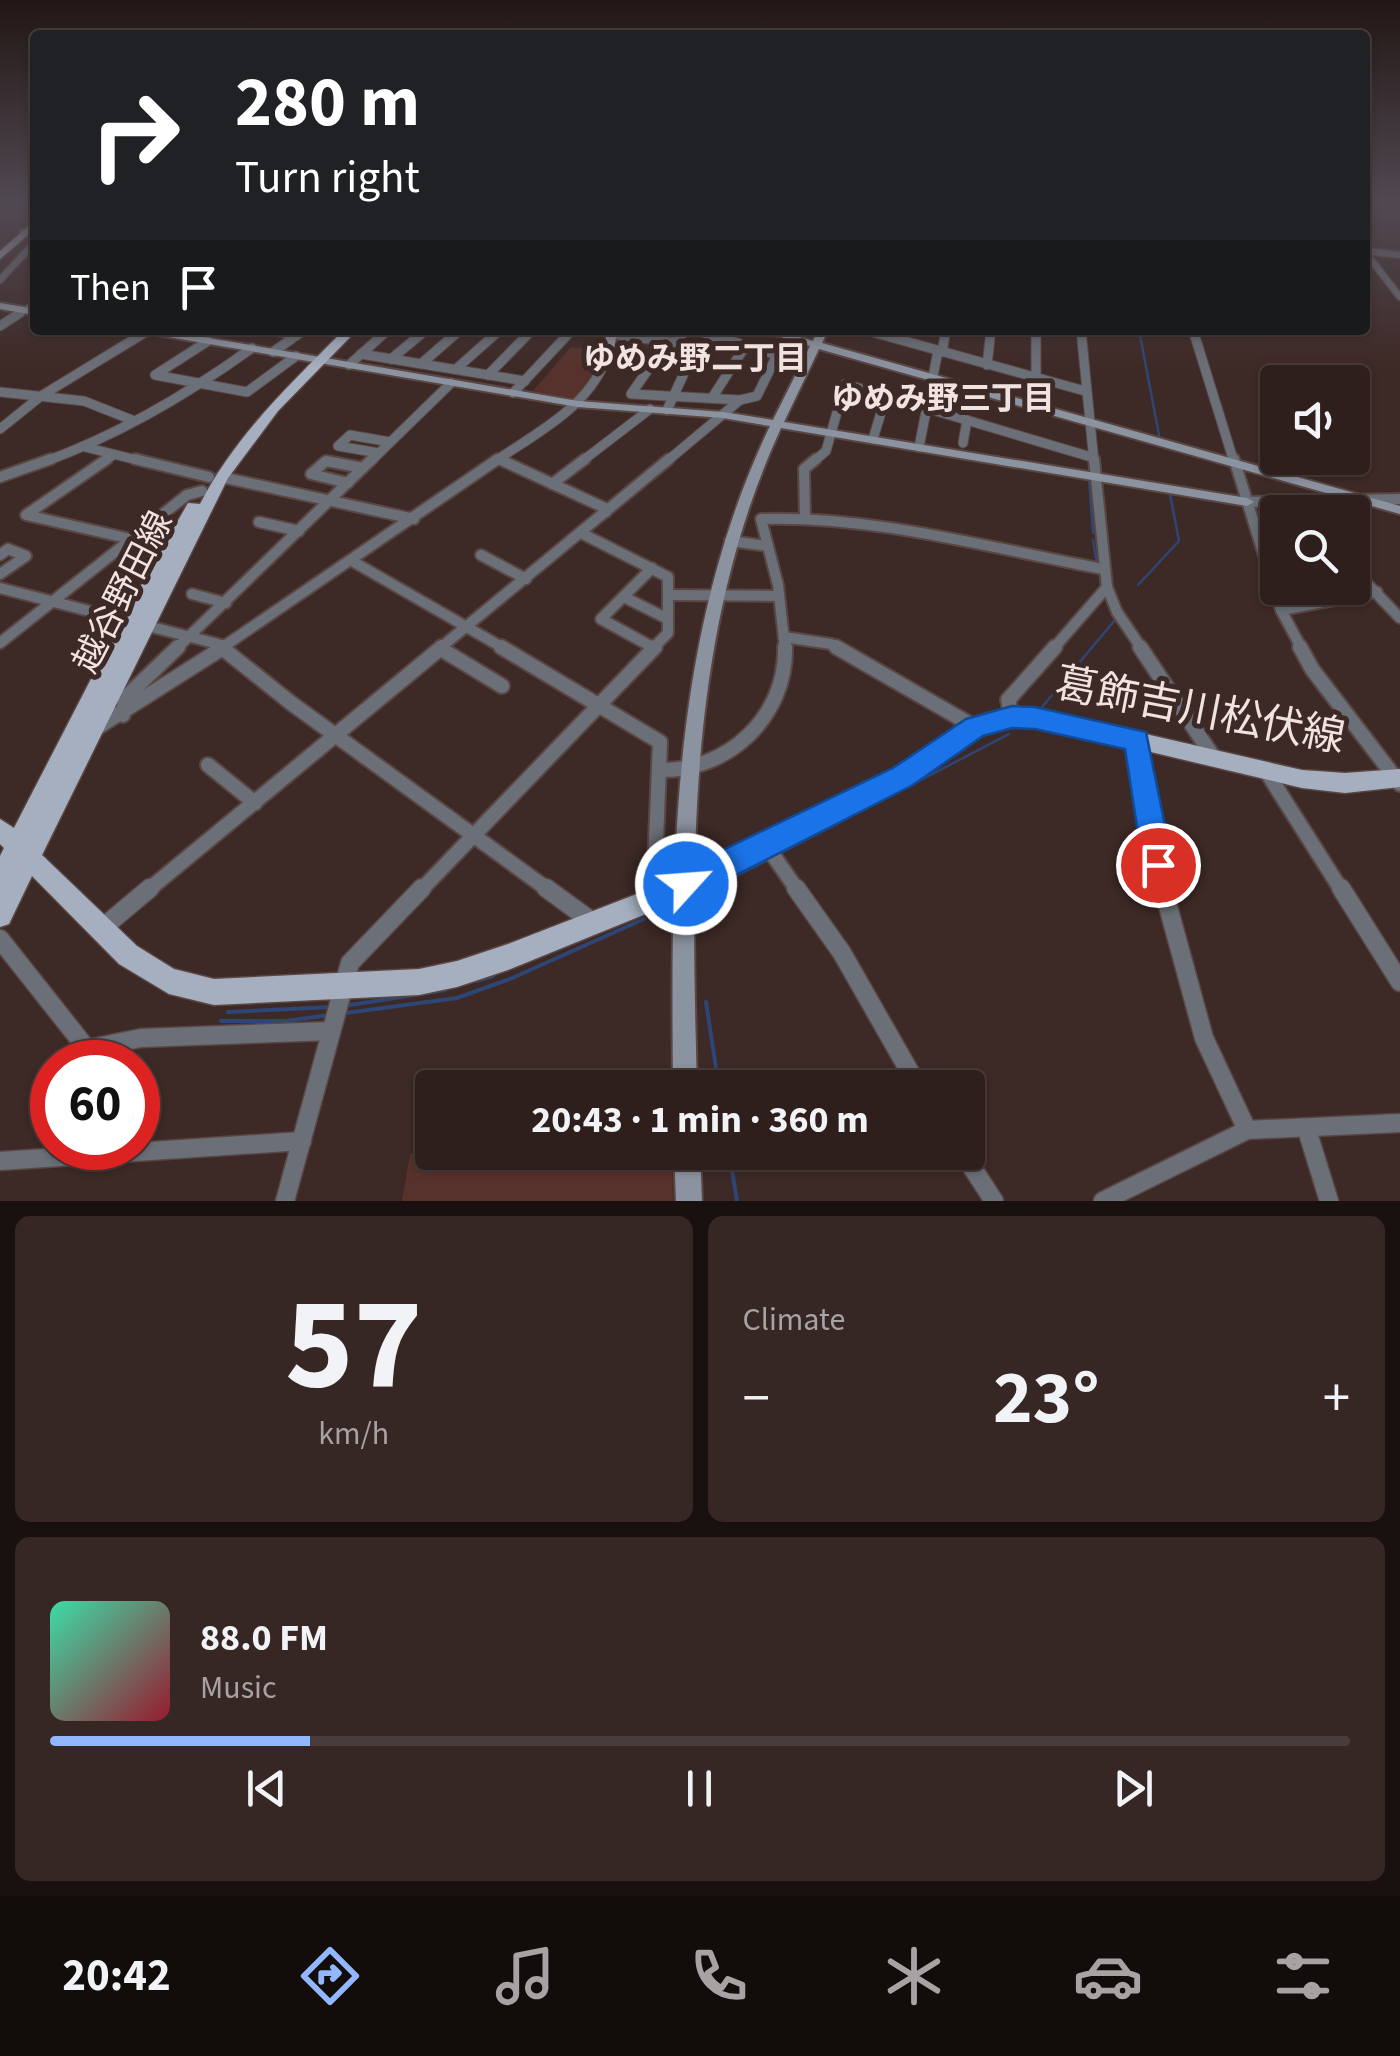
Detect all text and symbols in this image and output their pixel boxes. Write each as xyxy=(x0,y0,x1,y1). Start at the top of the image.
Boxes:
text: 280 m xyxy=(235,53,420,153)
icon: right xyxy=(70,70,200,200)
text: Turn right xyxy=(235,146,420,210)
icon: arrive xyxy=(171,260,226,315)
text: Then xyxy=(70,261,151,315)
district label: ゆめみ野二丁目 xyxy=(583,336,807,382)
map controls xyxy=(1260,365,1370,605)
button: sound xyxy=(1260,365,1370,475)
district label: ゆめみ野三丁目 xyxy=(831,376,1055,422)
button: search xyxy=(1260,495,1370,605)
street label: 越谷野田線 xyxy=(61,503,185,681)
street label: 葛飾吉川松伏線 xyxy=(1050,654,1350,768)
pin xyxy=(1116,823,1201,908)
position arrow xyxy=(634,832,738,936)
icon: arrive xyxy=(1131,838,1186,893)
speed limit sign: 60 xyxy=(30,1040,160,1170)
text: 20:43 · 1 min · 360 m xyxy=(531,1093,869,1147)
text: 57 xyxy=(285,1253,422,1438)
text: Climate xyxy=(743,1297,845,1343)
text: 23° xyxy=(993,1345,1100,1452)
text: − xyxy=(743,1360,770,1438)
text: + xyxy=(1323,1360,1350,1438)
text: km/h xyxy=(318,1411,389,1457)
text: 88.0 FM xyxy=(200,1611,328,1665)
text: Music xyxy=(200,1665,277,1711)
icon: previous xyxy=(239,1761,294,1816)
icon: pause xyxy=(672,1761,727,1816)
icon: next xyxy=(1106,1761,1161,1816)
icon: directions xyxy=(295,1941,365,2011)
icon: music xyxy=(490,1941,560,2011)
icon: phone xyxy=(684,1941,754,2011)
icon: climate xyxy=(879,1941,949,2011)
icon: car xyxy=(1073,1941,1143,2011)
icon: filters xyxy=(1268,1941,1338,2011)
text: 20:42 xyxy=(62,1944,171,2008)

